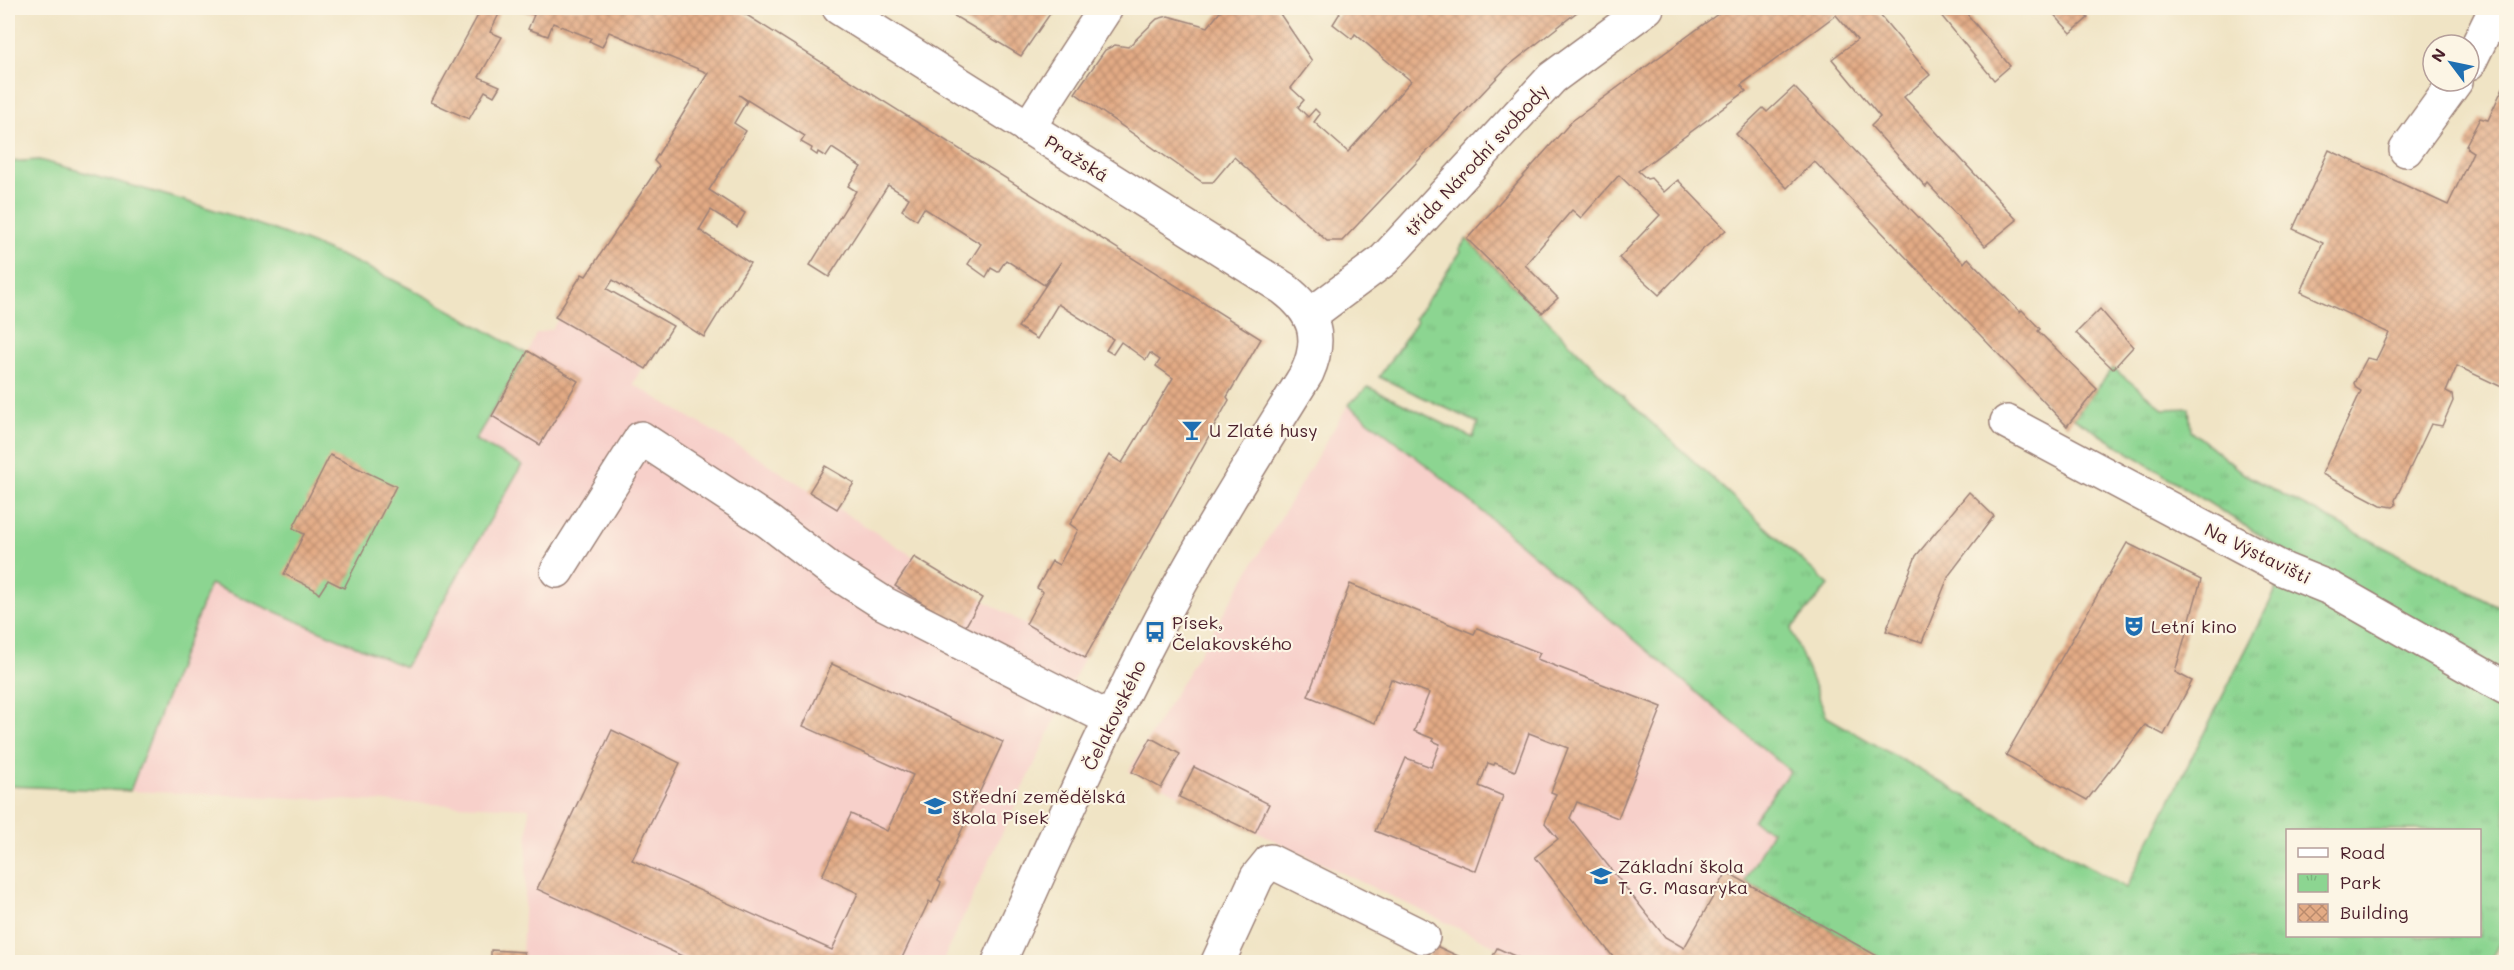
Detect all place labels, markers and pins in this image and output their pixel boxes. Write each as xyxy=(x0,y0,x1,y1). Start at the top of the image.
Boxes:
bar icon: U Zlaté husy xyxy=(1180,418,1204,442)
place label: U Zlaté husy xyxy=(1209,418,1318,442)
place label: Písek, Čelakovského xyxy=(1172,610,1292,655)
theatre icon: Letní kino xyxy=(2122,614,2146,638)
place label: Letní kino xyxy=(2151,614,2237,638)
bus stop icon: Písek, Čelakovského xyxy=(1143,620,1167,644)
place label: Střední zemědělská škola Písek xyxy=(952,784,1126,829)
school or university icon: Střední zemědělská škola Písek xyxy=(923,794,947,818)
place label: Základní škola T. G. Masaryka xyxy=(1618,854,1748,899)
school or university icon: Základní škola T. G. Masaryka xyxy=(1589,864,1613,888)

